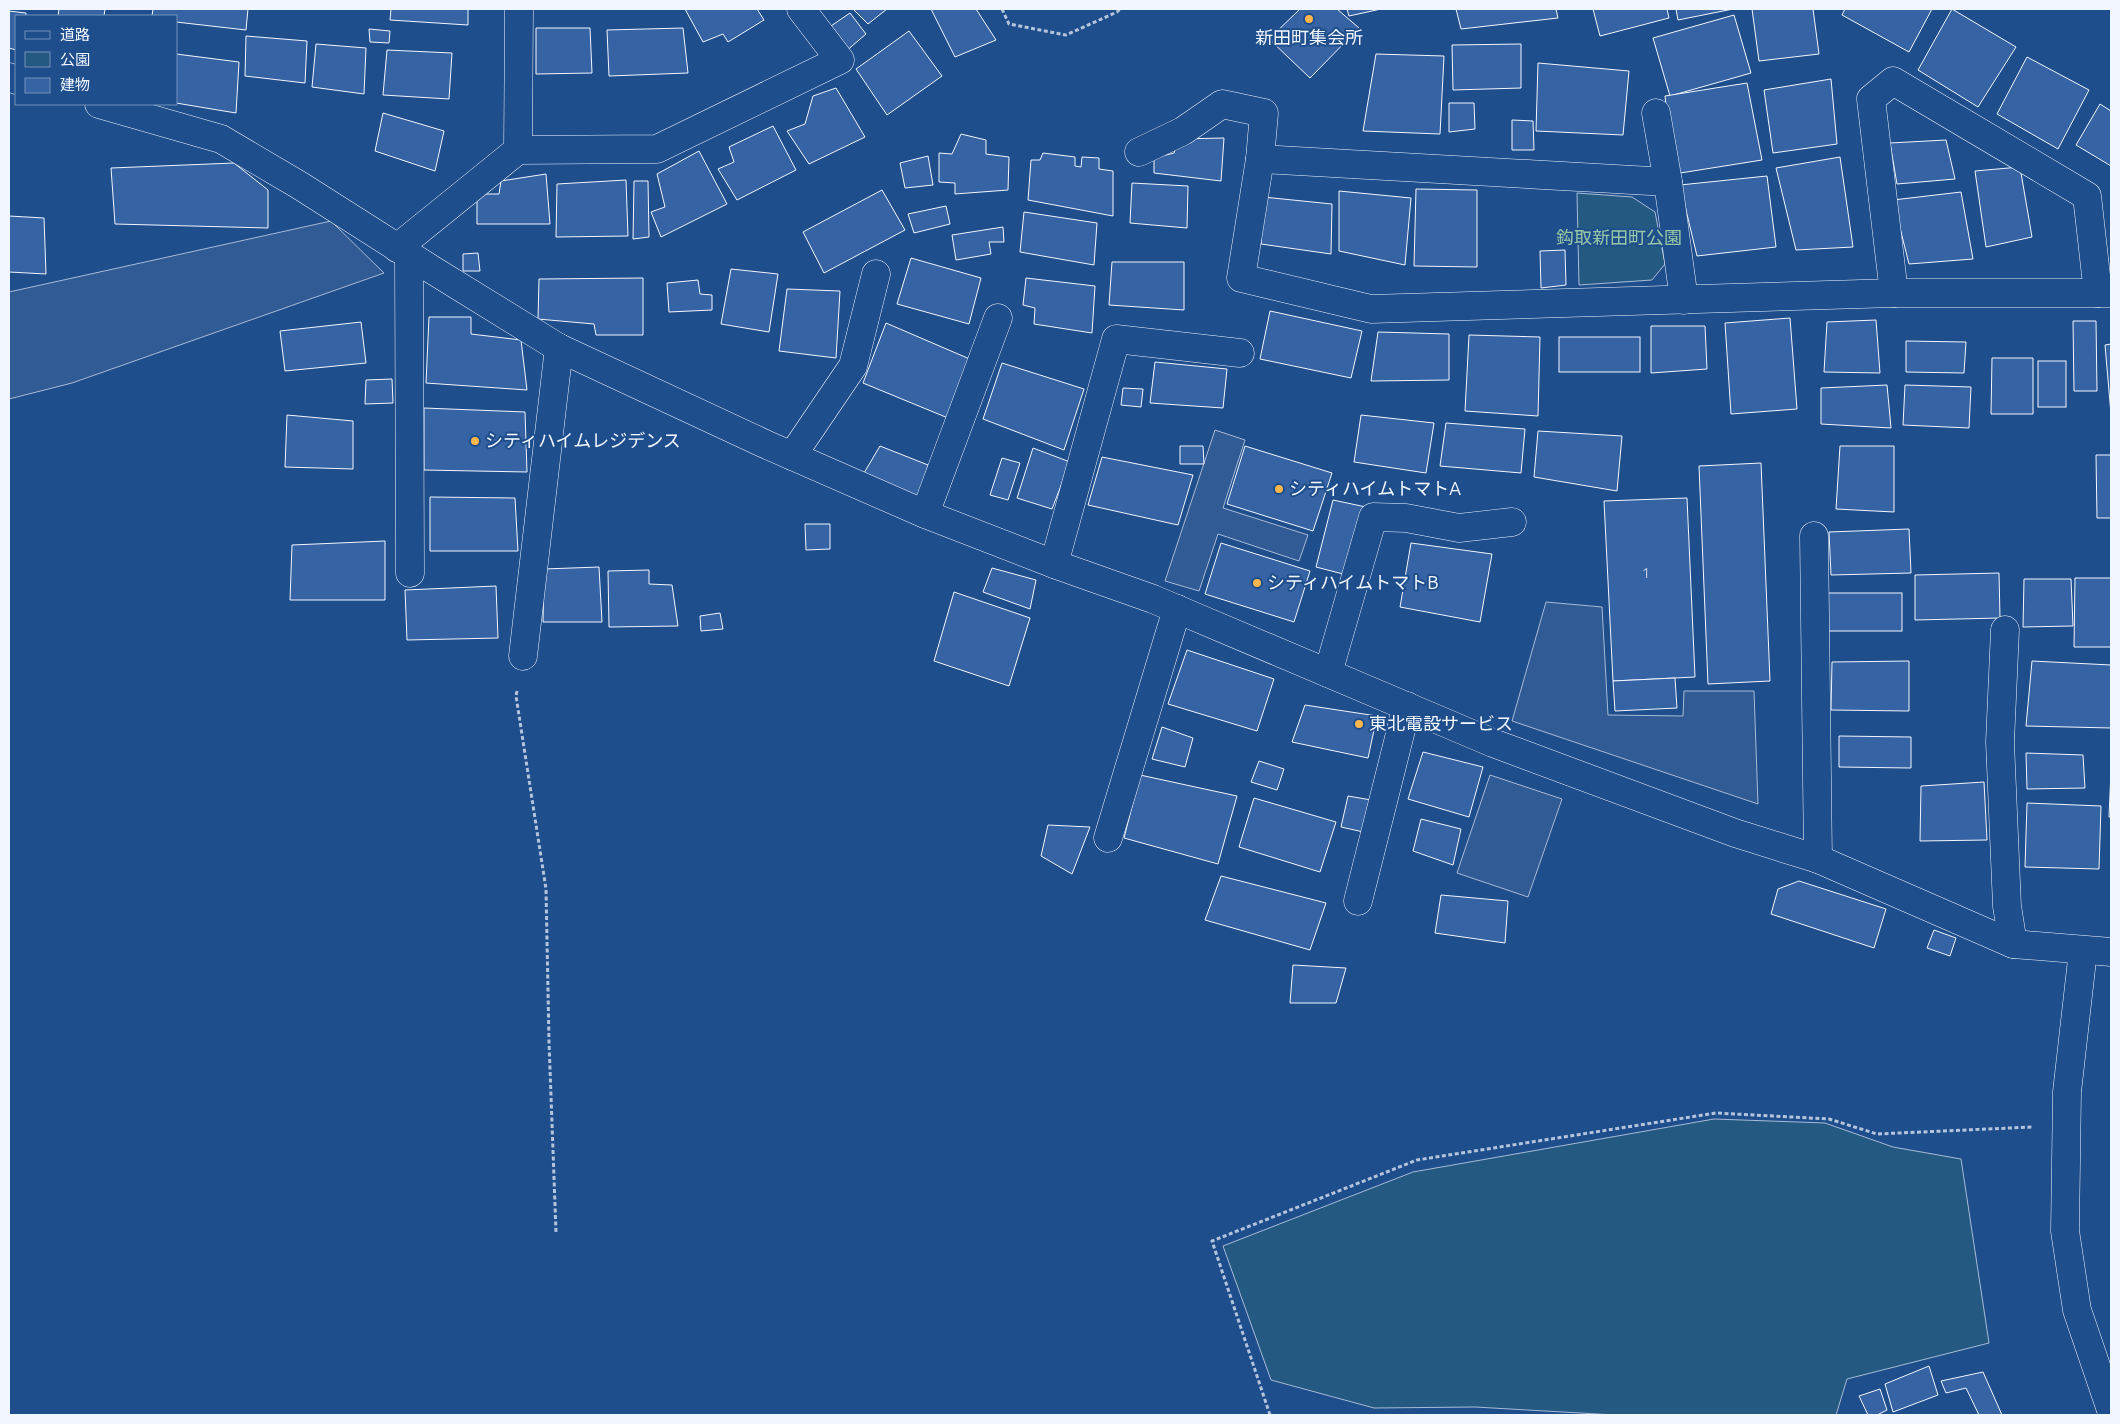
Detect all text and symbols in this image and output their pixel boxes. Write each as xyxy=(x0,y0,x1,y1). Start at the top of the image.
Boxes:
marker: 新田町集会所 xyxy=(1303,13,1315,25)
legend xyxy=(15,15,178,105)
text: 道路 xyxy=(60,26,90,43)
place label: 新田町集会所 xyxy=(1255,27,1363,47)
text: 公園 xyxy=(60,51,90,68)
text: 建物 xyxy=(60,76,90,93)
park label: 鈎取新田町公園 xyxy=(1556,227,1682,247)
place label: シティハイムレジデンス xyxy=(485,430,681,450)
marker: シティハイムレジデンス xyxy=(469,435,481,447)
place label: シティハイムトマトA xyxy=(1289,478,1461,498)
marker: シティハイムトマトA xyxy=(1273,483,1285,495)
house number: 1 xyxy=(1642,564,1650,581)
place label: シティハイムトマトB xyxy=(1267,572,1439,592)
marker: シティハイムトマトB xyxy=(1251,577,1263,589)
place label: 東北電設サービス xyxy=(1369,713,1513,733)
marker: 東北電設サービス xyxy=(1353,718,1365,730)

